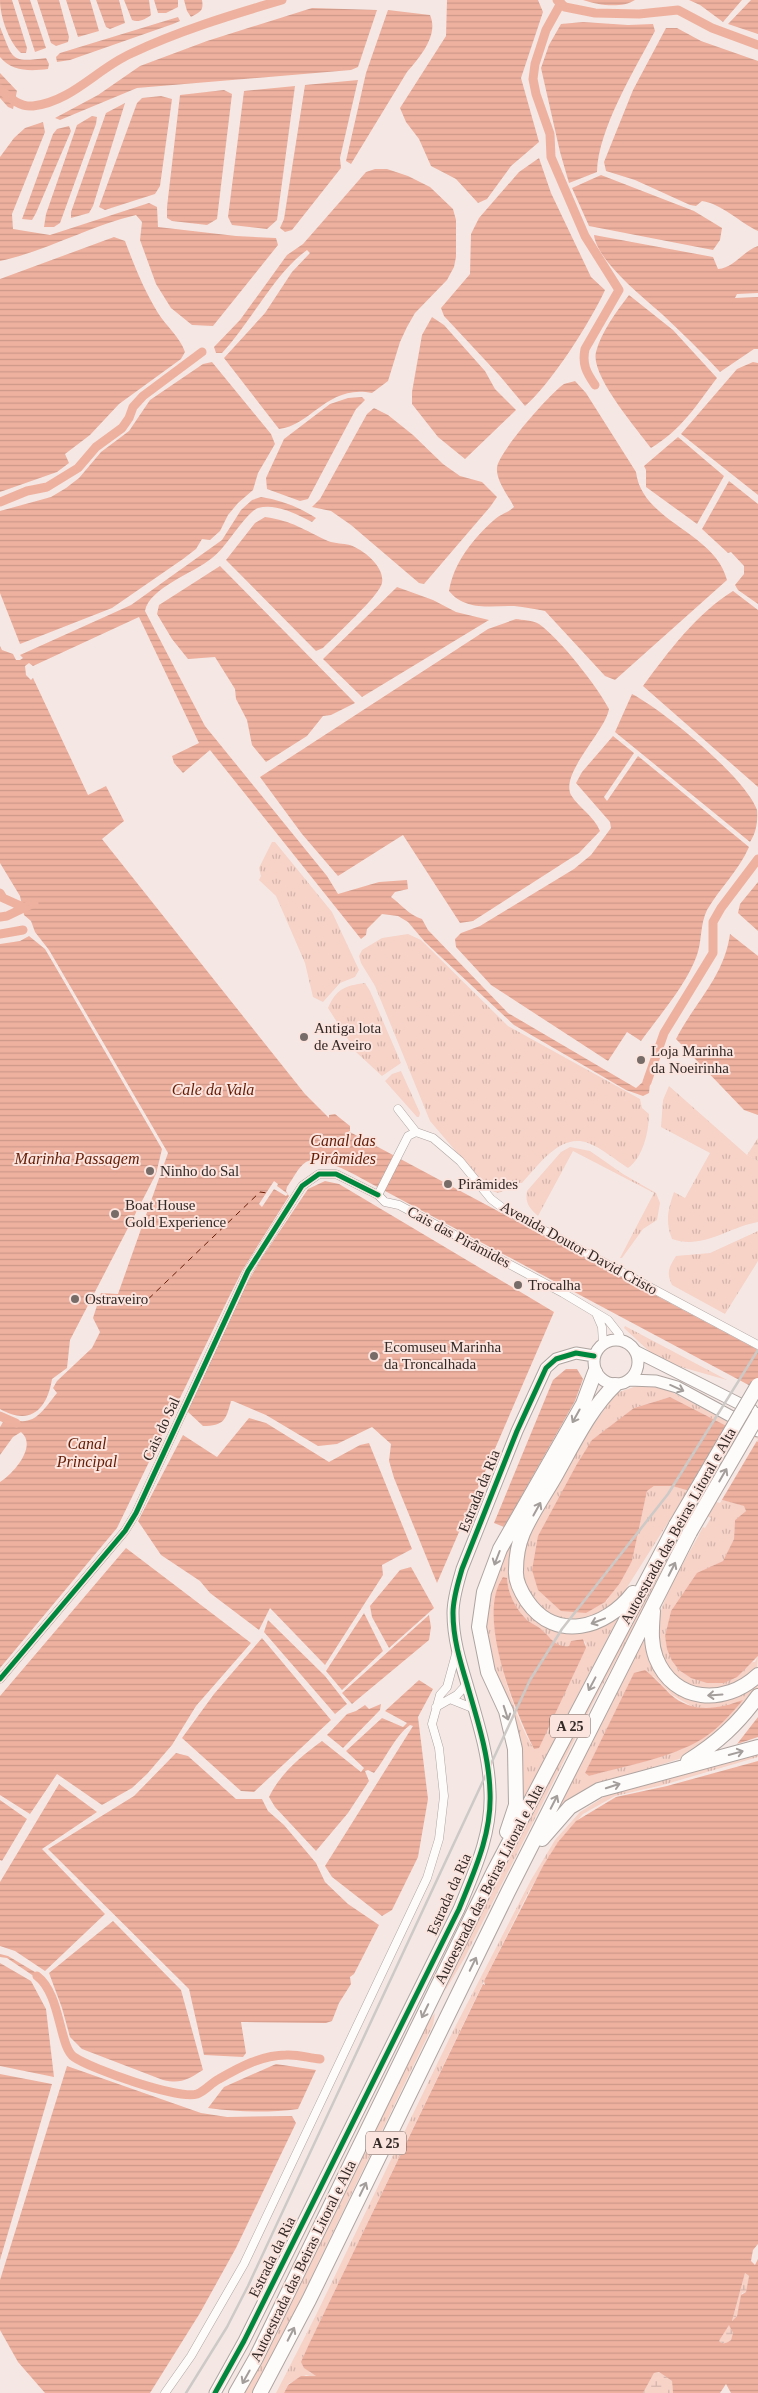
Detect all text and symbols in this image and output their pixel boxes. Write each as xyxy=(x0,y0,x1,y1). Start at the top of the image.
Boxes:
place label: Antiga lota de Aveiro xyxy=(314,1020,381,1053)
marker: Antiga lota de Aveiro xyxy=(298,1031,310,1043)
place label: Loja Marinha da Noeirinha xyxy=(651,1043,733,1076)
marker: Loja Marinha da Noeirinha xyxy=(635,1054,647,1066)
water label: Cale da Vala xyxy=(172,1081,254,1098)
water label: Canal das Pirâmides xyxy=(309,1132,376,1167)
water label: Marinha Passagem xyxy=(14,1150,139,1168)
place label: Ninho do Sal xyxy=(160,1163,239,1179)
marker: Ninho do Sal xyxy=(144,1165,156,1177)
place label: Pirâmides xyxy=(458,1176,518,1192)
marker: Pirâmides xyxy=(442,1178,454,1190)
place label: Boat House Gold Experience xyxy=(125,1197,227,1230)
street label: Avenida Doutor David Cristo xyxy=(498,1198,660,1298)
street label: Cais das Pirâmides xyxy=(405,1203,513,1271)
marker: Boat House Gold Experience xyxy=(109,1208,121,1220)
place label: Trocalha xyxy=(528,1277,581,1293)
marker: Trocalha xyxy=(512,1279,524,1291)
place label: Ostraveiro xyxy=(85,1291,148,1307)
marker: Ostraveiro xyxy=(69,1293,81,1305)
place label: Ecomuseu Marinha da Troncalhada xyxy=(384,1339,501,1372)
marker: Ecomuseu Marinha da Troncalhada xyxy=(368,1350,380,1362)
one-way arrow xyxy=(669,1383,684,1393)
street label: Cais do Sal xyxy=(139,1395,183,1463)
one-way arrow xyxy=(571,1409,581,1423)
street label: Autoestrada das Beiras Litoral e Alta xyxy=(617,1425,739,1627)
water label: Canal Principal xyxy=(56,1435,118,1471)
street label: Estrada da Ria xyxy=(455,1447,503,1535)
one-way arrow xyxy=(719,1468,729,1482)
one-way arrow xyxy=(532,1502,542,1516)
one-way arrow xyxy=(492,1550,501,1565)
one-way arrow xyxy=(667,1562,677,1577)
one-way arrow xyxy=(591,1617,606,1627)
one-way arrow xyxy=(587,1676,596,1691)
one-way arrow xyxy=(708,1691,724,1700)
one-way arrow xyxy=(501,1705,511,1721)
road number: A 25 xyxy=(550,1714,590,1738)
one-way arrow xyxy=(727,1748,743,1757)
one-way arrow xyxy=(605,1780,621,1790)
street label: Autoestrada das Beiras Litoral e Alta xyxy=(431,1781,547,1987)
one-way arrow xyxy=(550,1795,559,1810)
street label: Estrada da Ria xyxy=(424,1850,474,1937)
one-way arrow xyxy=(469,1957,478,1972)
one-way arrow xyxy=(420,2003,430,2018)
road number: A 25 xyxy=(366,2132,406,2154)
street label: Autoestrada das Beiras Litoral e Alta xyxy=(247,2157,359,2364)
one-way arrow xyxy=(359,2182,369,2197)
street label: Estrada da Ria xyxy=(246,2214,299,2300)
one-way arrow xyxy=(286,2327,296,2342)
one-way arrow xyxy=(240,2369,250,2383)

